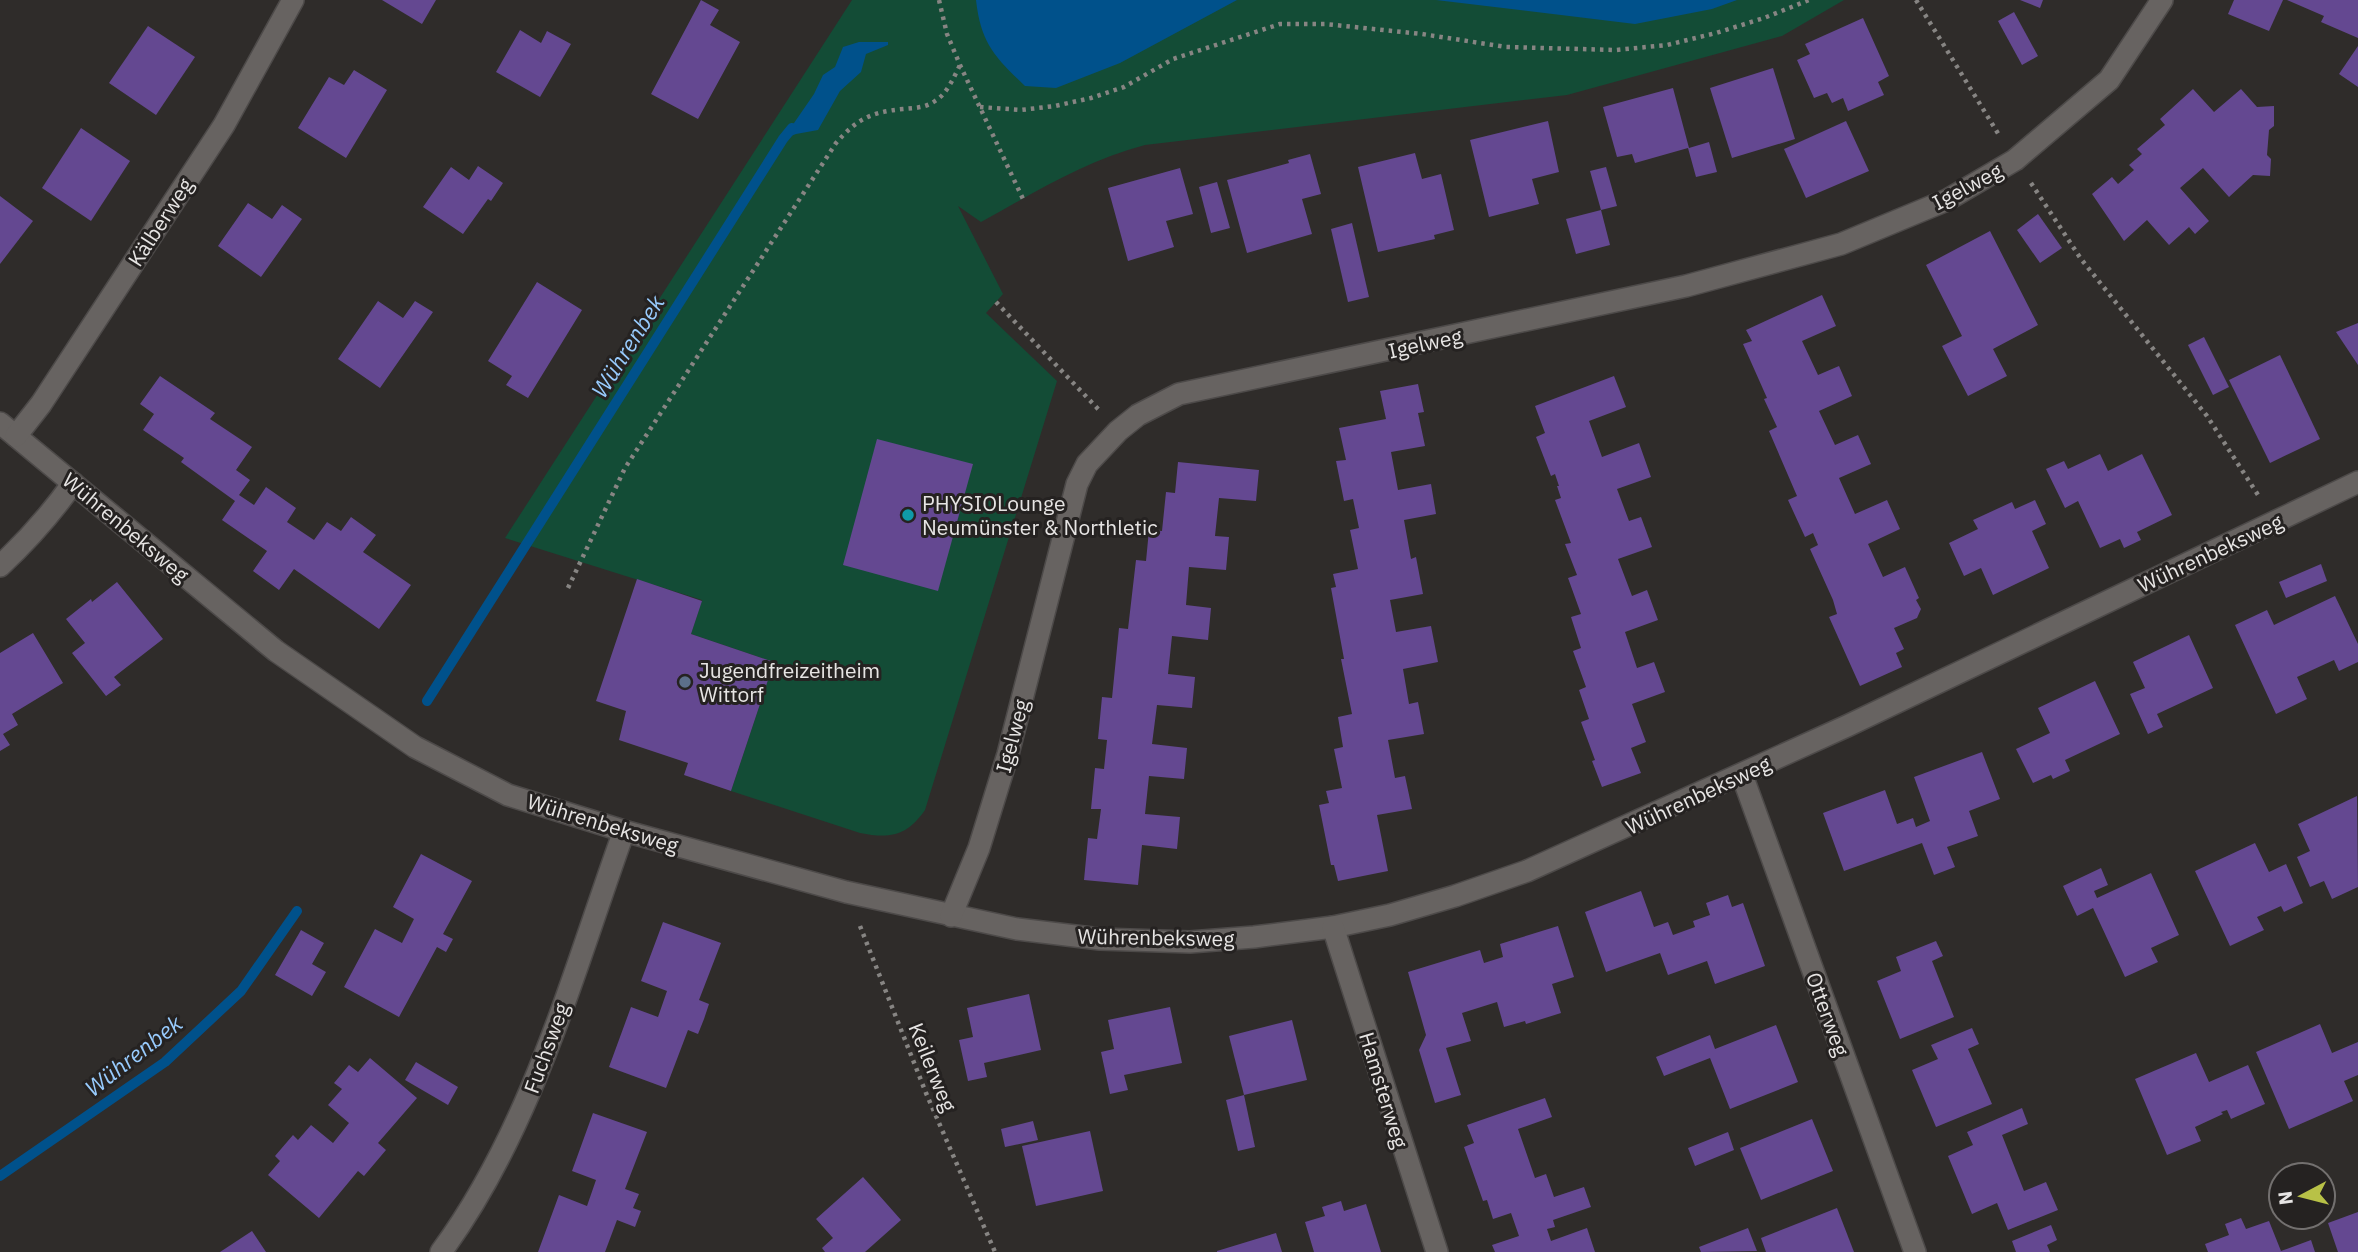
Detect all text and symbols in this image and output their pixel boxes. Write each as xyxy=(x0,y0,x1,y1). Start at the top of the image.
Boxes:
street label: Igelweg xyxy=(1927,156,2007,216)
street label: Kälberweg xyxy=(121,172,199,272)
water label: Wührenbek xyxy=(584,288,671,403)
street label: Igelweg xyxy=(1385,321,1465,365)
street label: Wührenbeksweg xyxy=(57,466,195,588)
place label: PHYSIOLounge Neumünster & Northletic xyxy=(922,489,1158,541)
marker: PHYSIOLounge Neumünster & Northletic xyxy=(900,507,916,523)
street label: Wührenbeksweg xyxy=(2133,507,2287,599)
place label: Jugendfreizeitheim Wittorf xyxy=(699,656,880,708)
marker: Jugendfreizeitheim Wittorf xyxy=(677,674,693,690)
street label: Igelweg xyxy=(989,696,1035,776)
street label: Wührenbeksweg xyxy=(1621,749,1775,841)
street label: Wührenbeksweg xyxy=(524,787,682,859)
street label: Wührenbeksweg xyxy=(1077,922,1235,952)
street label: Otterweg xyxy=(1800,968,1856,1060)
street label: Fuchsweg xyxy=(517,999,575,1097)
water label: Wührenbek xyxy=(78,1007,189,1102)
street label: Keilerweg xyxy=(903,1019,963,1115)
street label: Hamsterweg xyxy=(1353,1029,1415,1151)
north arrow xyxy=(2267,1161,2337,1231)
text: N xyxy=(2272,1190,2298,1206)

